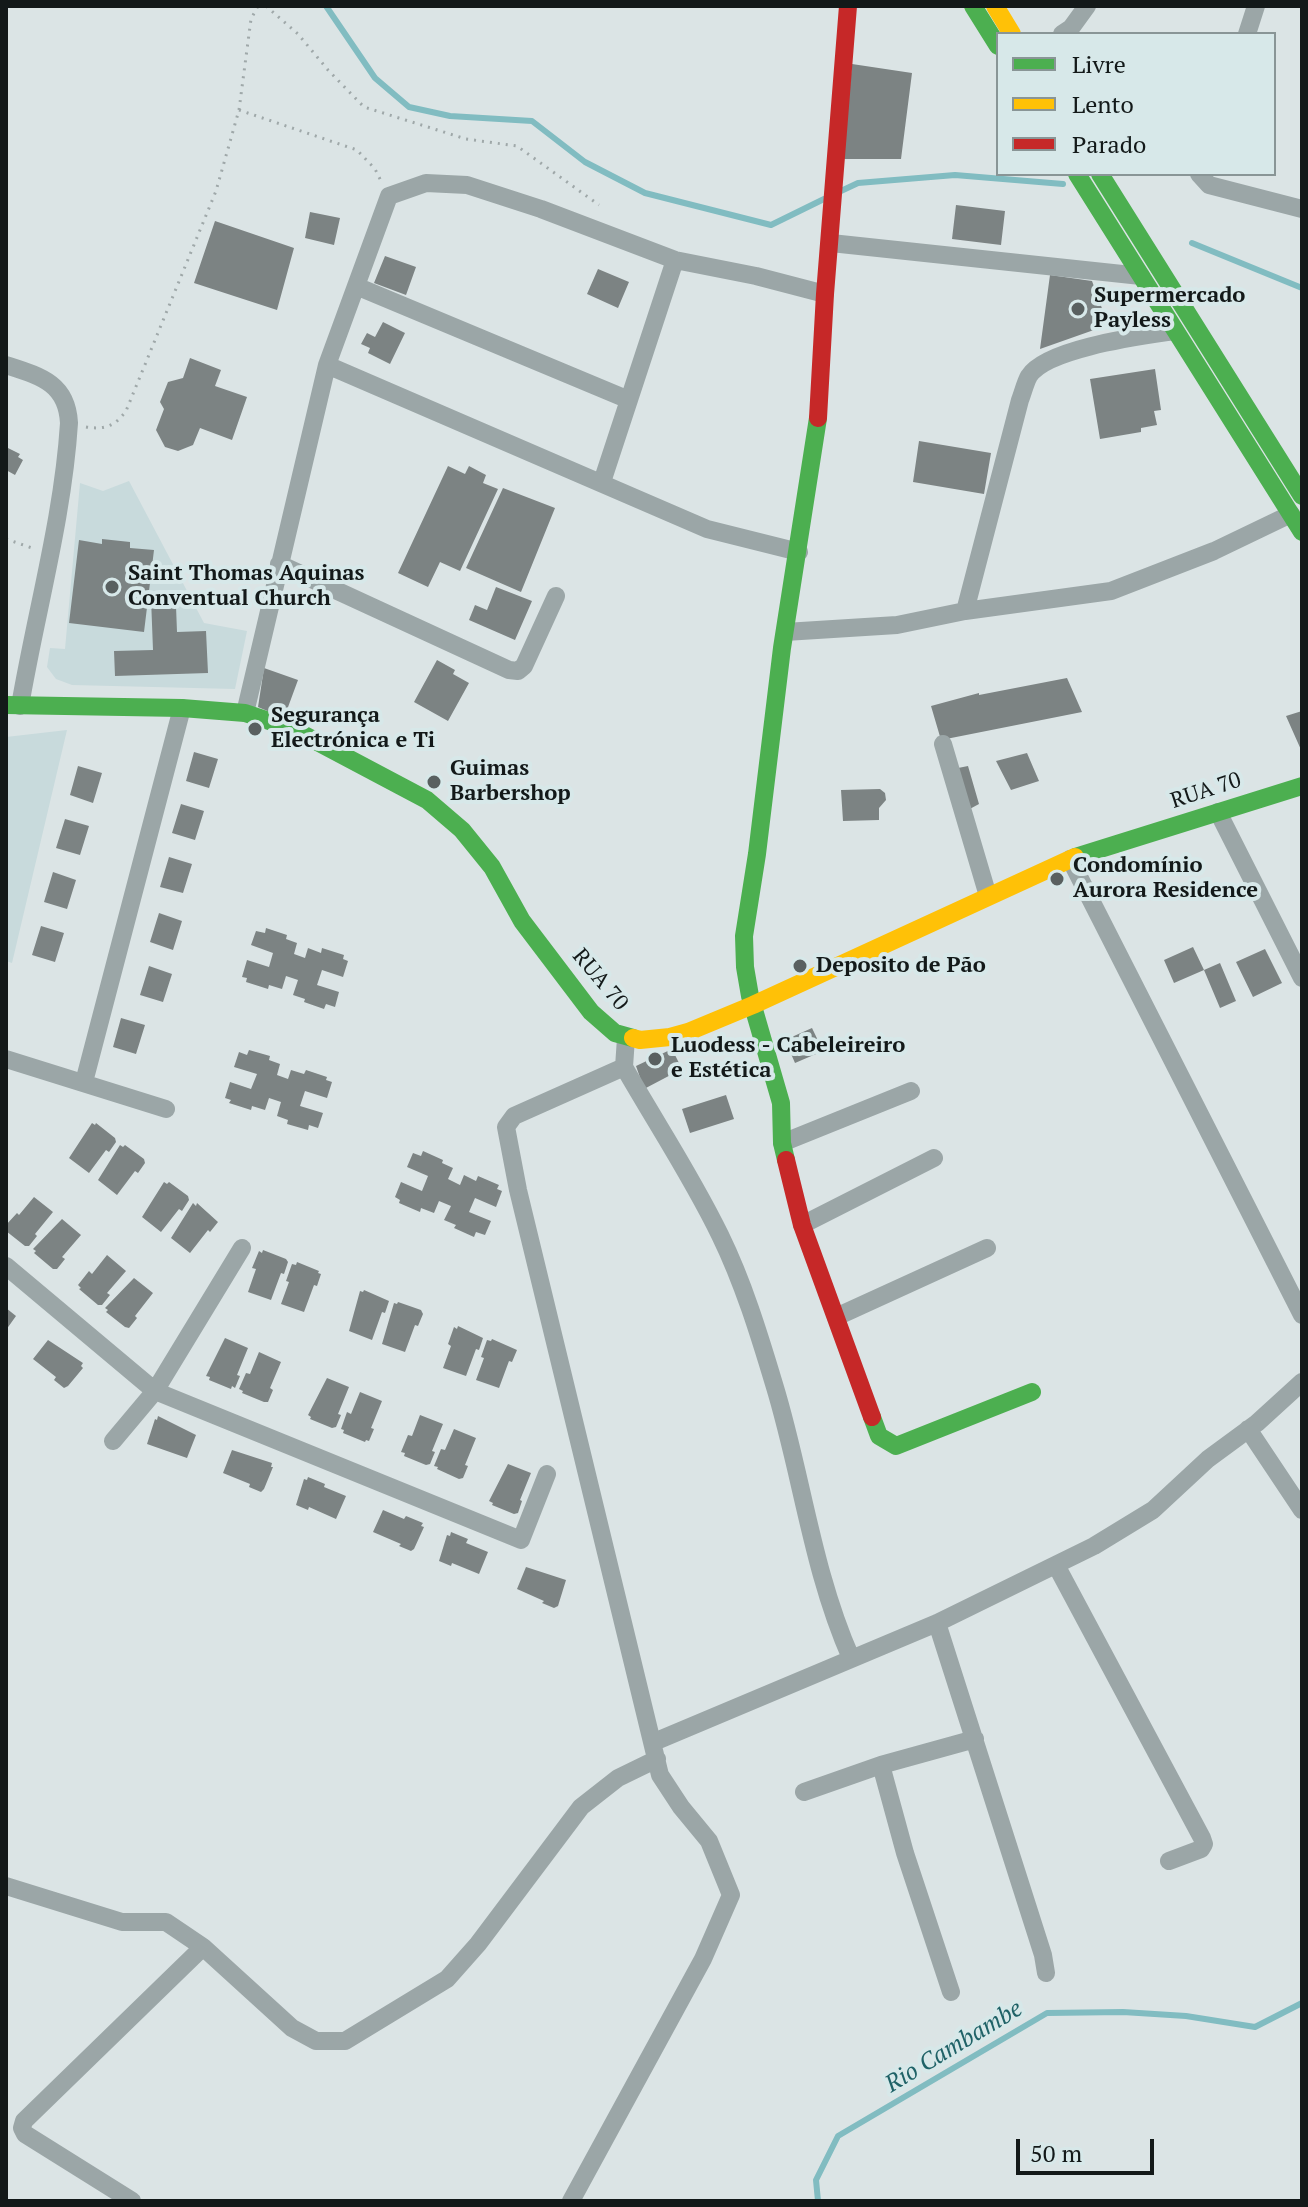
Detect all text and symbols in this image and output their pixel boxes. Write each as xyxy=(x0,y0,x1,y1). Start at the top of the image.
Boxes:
legend xyxy=(996,32,1276,176)
text: Livre xyxy=(1072,48,1126,80)
text: Lento xyxy=(1072,88,1134,120)
text: Parado xyxy=(1072,128,1146,160)
place label: Supermercado Payless xyxy=(1094,283,1245,334)
marker: Supermercado Payless xyxy=(1069,300,1087,318)
place label: Saint Thomas Aquinas Conventual Church xyxy=(128,561,365,612)
marker: Saint Thomas Aquinas Conventual Church xyxy=(103,578,121,596)
place label: Segurança Electrónica e Ti xyxy=(271,703,435,754)
marker: Segurança Electrónica e Ti xyxy=(246,720,264,738)
place label: Guimas Barbershop xyxy=(450,756,571,808)
street label: RUA 70 xyxy=(1167,767,1245,815)
marker: Guimas Barbershop xyxy=(425,773,443,791)
place label: Condomínio Aurora Residence xyxy=(1073,853,1258,904)
marker: Condomínio Aurora Residence xyxy=(1048,870,1066,888)
street label: RUA 70 xyxy=(567,944,633,1016)
place label: Deposito de Pão xyxy=(816,953,986,979)
marker: Deposito de Pão xyxy=(791,957,809,975)
place label: Luodess - Cabeleireiro e Estética xyxy=(671,1033,905,1084)
marker: Luodess - Cabeleireiro e Estética xyxy=(646,1050,664,1068)
water label: Rio Cambambe xyxy=(880,1995,1028,2099)
scale bar xyxy=(1020,2123,1158,2173)
text: 50 m xyxy=(1030,2137,1082,2169)

